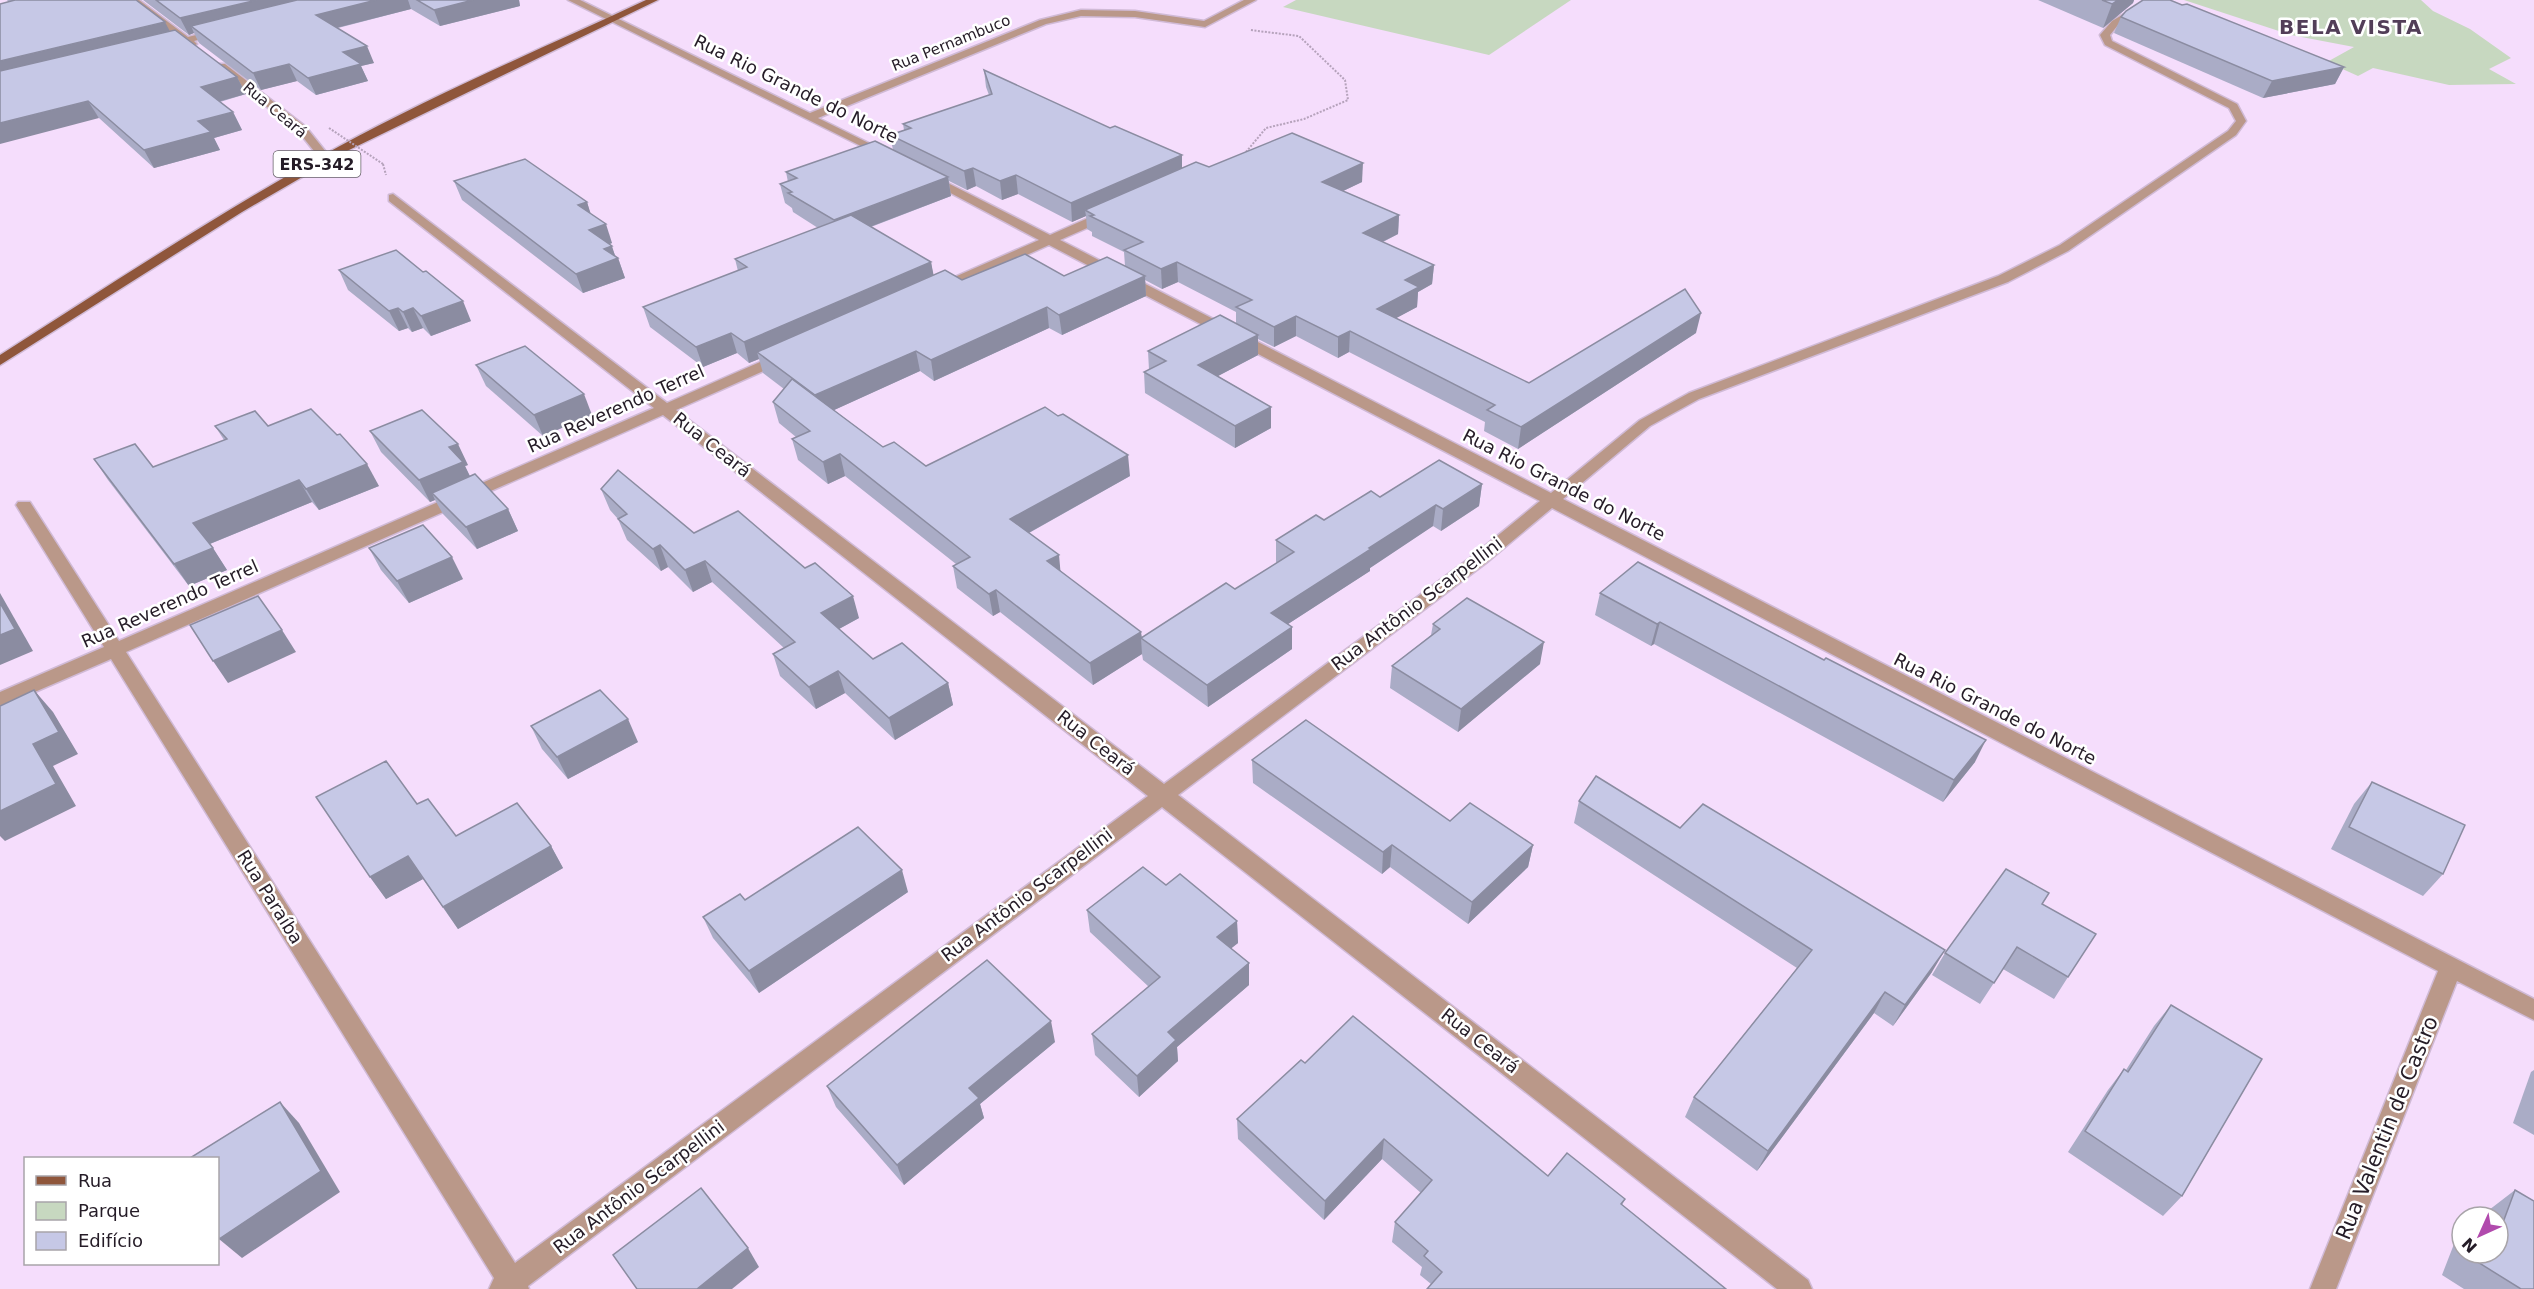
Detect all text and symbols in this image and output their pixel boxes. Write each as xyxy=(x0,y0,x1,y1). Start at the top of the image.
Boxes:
street label: Rua Pernambuco xyxy=(889,11,1013,75)
district label: BELA VISTA xyxy=(2279,15,2423,39)
street label: Rua Rio Grande do Norte xyxy=(691,30,902,147)
street label: Rua Ceará xyxy=(240,78,310,142)
road number: ERS-342 xyxy=(274,151,360,177)
street label: Rua Reverendo Terrel xyxy=(524,360,707,457)
street label: Rua Ceará xyxy=(669,408,755,481)
street label: Rua Rio Grande do Norte xyxy=(1460,424,1669,545)
street label: Rua Antônio Scarpellini xyxy=(1327,532,1506,675)
street label: Rua Reverendo Terrel xyxy=(78,555,261,652)
street label: Rua Rio Grande do Norte xyxy=(1891,648,2100,769)
street label: Rua Ceará xyxy=(1053,706,1139,779)
street label: Rua Antônio Scarpellini xyxy=(937,823,1116,966)
street label: Rua Paraíba xyxy=(233,846,308,948)
street label: Rua Ceará xyxy=(1437,1004,1523,1077)
street label: Rua Valentin de Castro xyxy=(2331,1013,2443,1243)
street label: Rua Antônio Scarpellini xyxy=(549,1115,728,1258)
legend xyxy=(24,1157,219,1265)
text: Rua xyxy=(78,1170,112,1191)
text: Parque xyxy=(78,1200,140,1221)
north arrow xyxy=(2450,1205,2510,1265)
text: Edifício xyxy=(78,1230,143,1251)
text: N xyxy=(2458,1234,2481,1257)

